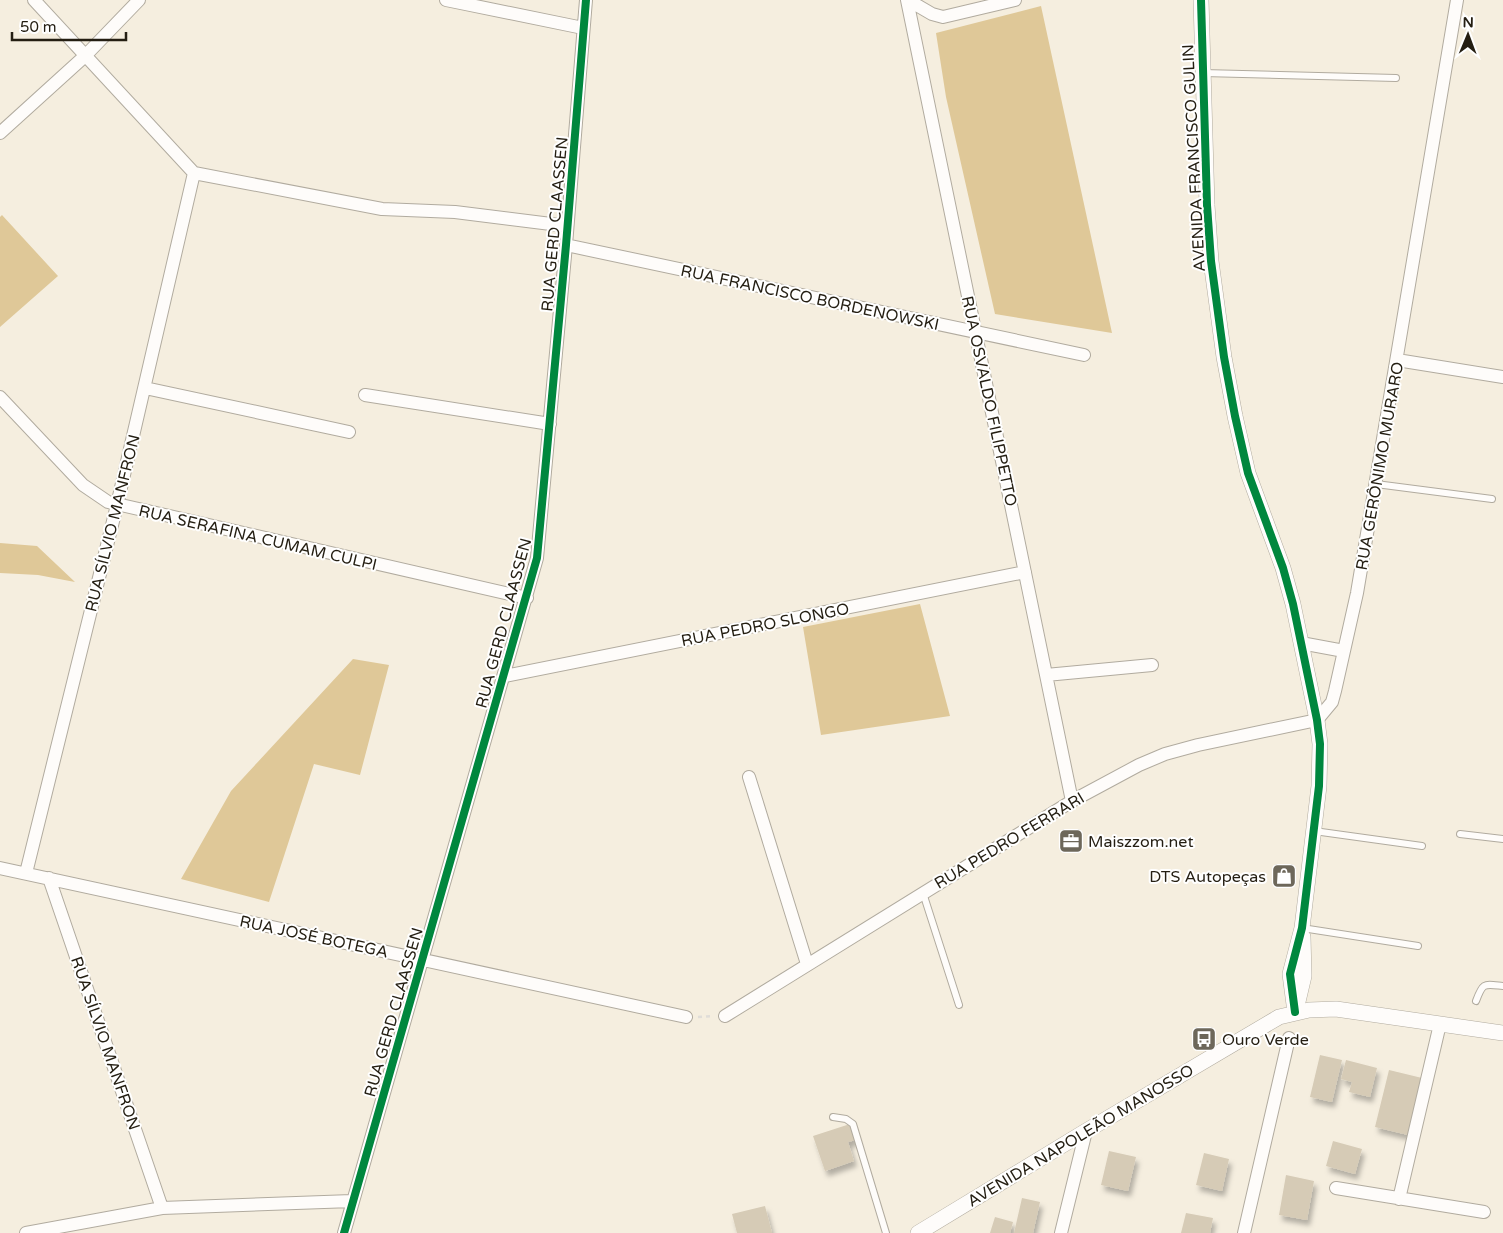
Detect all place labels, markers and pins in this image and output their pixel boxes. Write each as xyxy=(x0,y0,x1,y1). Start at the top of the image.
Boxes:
office icon: Maiszzom.net xyxy=(1058,828,1084,854)
place label: Maiszzom.net xyxy=(1088,832,1194,852)
shop icon: DTS Autopeças xyxy=(1271,863,1297,889)
place label: DTS Autopeças xyxy=(1149,867,1266,887)
bus stop icon: Ouro Verde xyxy=(1191,1026,1217,1052)
place label: Ouro Verde xyxy=(1222,1030,1309,1050)

